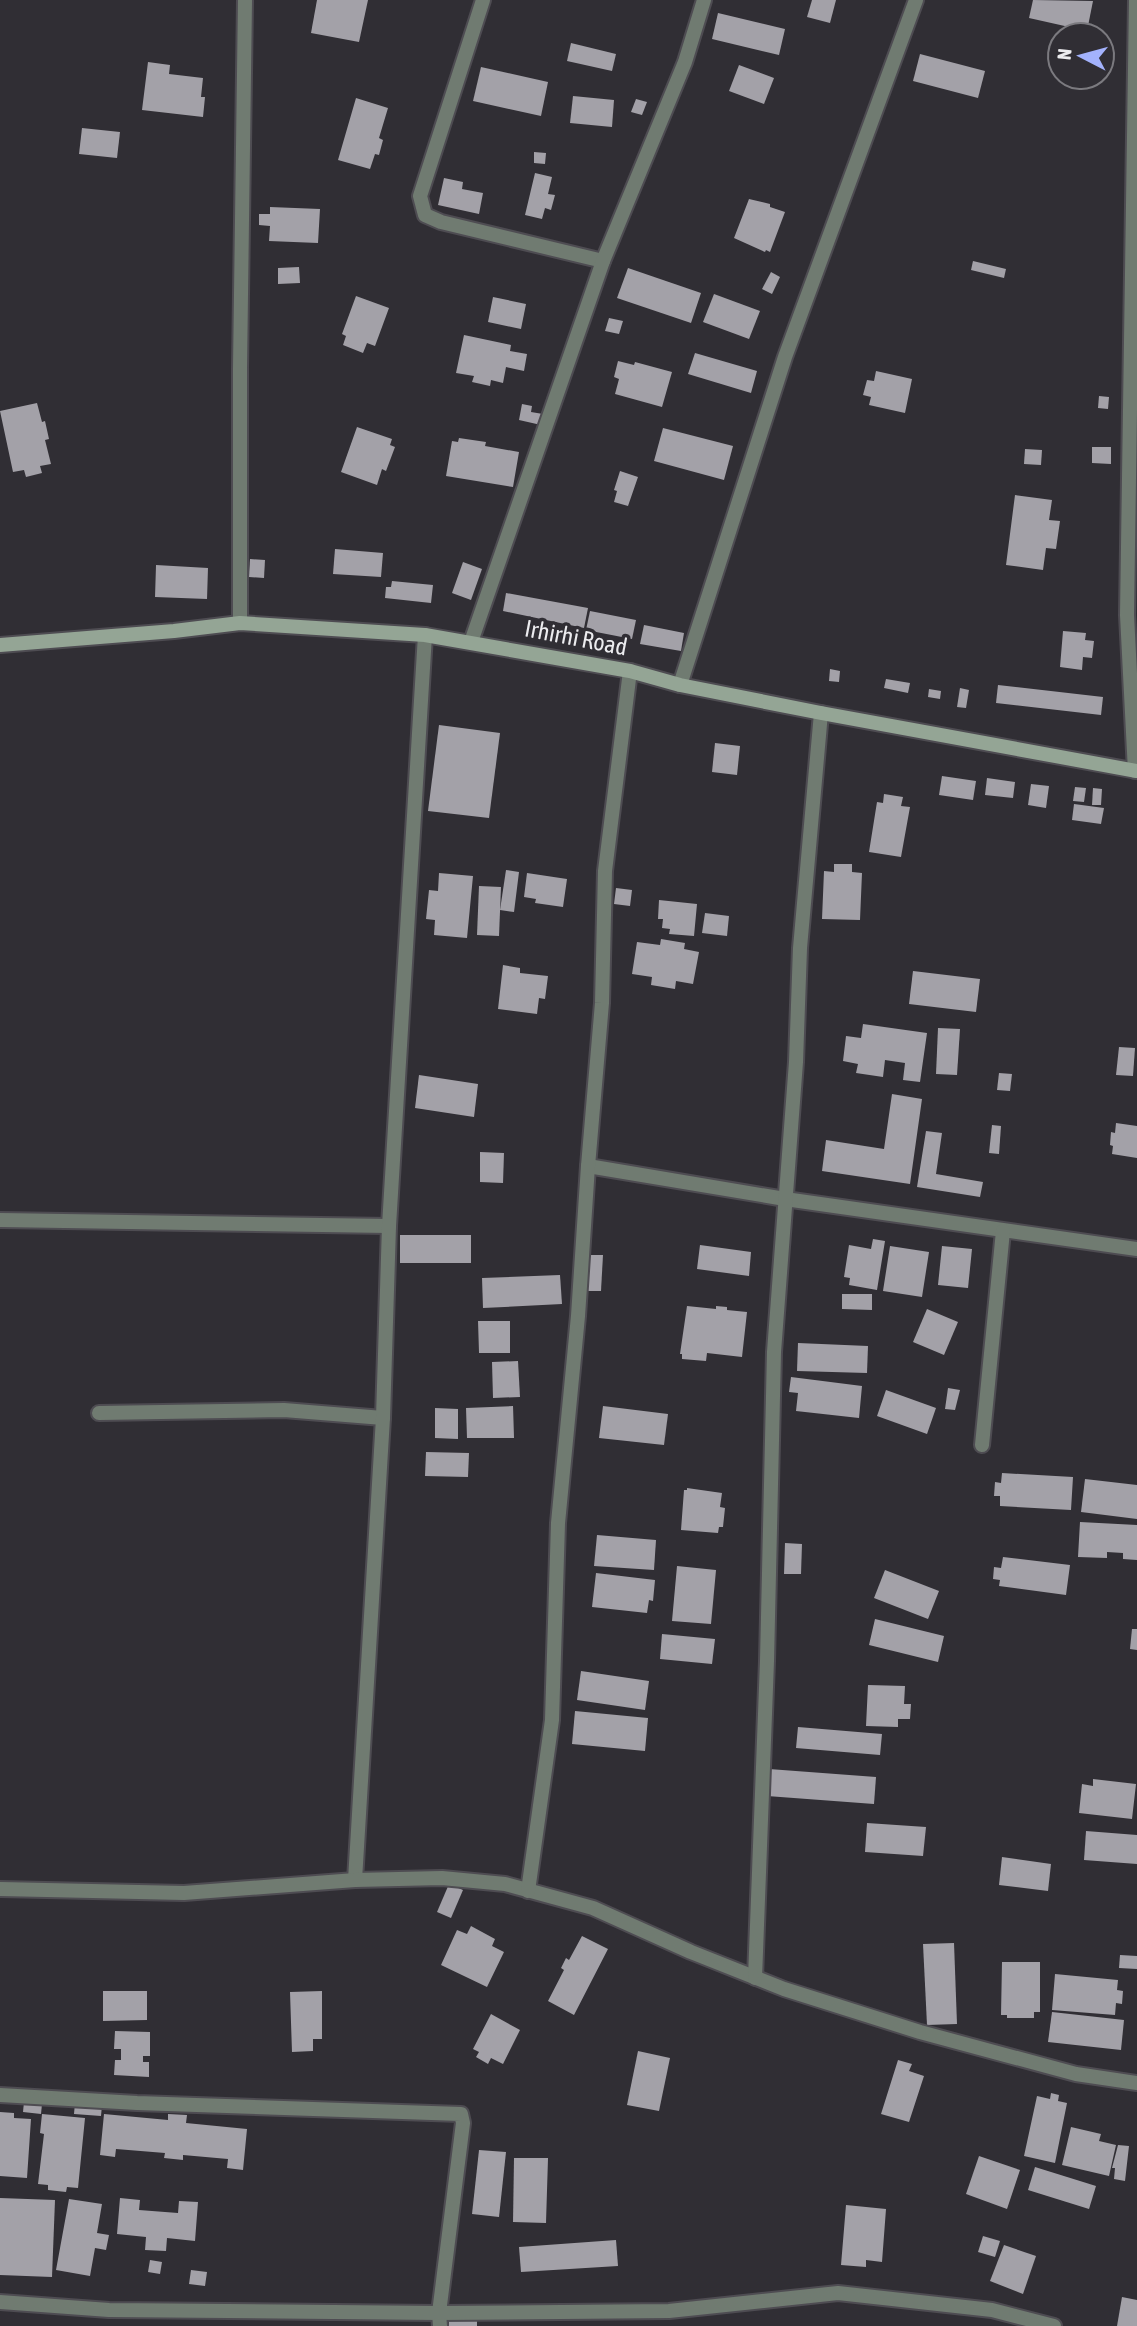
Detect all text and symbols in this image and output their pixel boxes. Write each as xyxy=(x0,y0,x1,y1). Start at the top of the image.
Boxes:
north arrow xyxy=(1046,21,1116,91)
text: N xyxy=(1053,47,1076,61)
street label: Irhirhi Road xyxy=(523,614,630,661)

